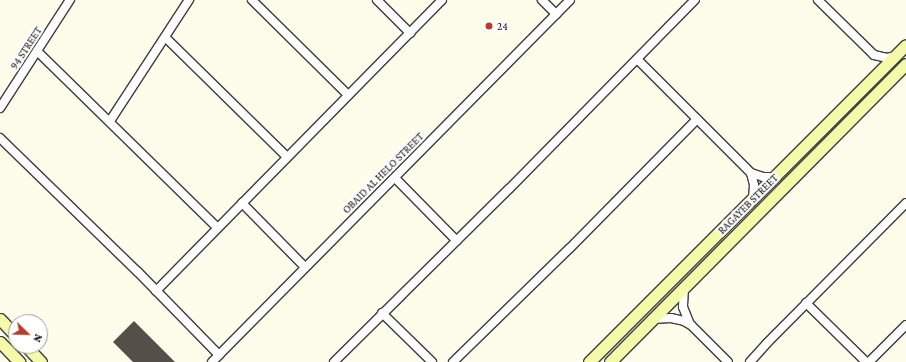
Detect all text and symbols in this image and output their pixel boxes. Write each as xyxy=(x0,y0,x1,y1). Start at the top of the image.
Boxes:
place label: 24 xyxy=(497,19,508,33)
marker: 24 xyxy=(484,21,494,31)
street label: 94 STREET xyxy=(7,24,45,72)
street label: OBAID AL HELO STREET xyxy=(340,130,426,216)
street label: RAGAYEB STREET xyxy=(715,171,781,237)
north arrow xyxy=(8,314,48,354)
text: N xyxy=(31,333,45,344)

